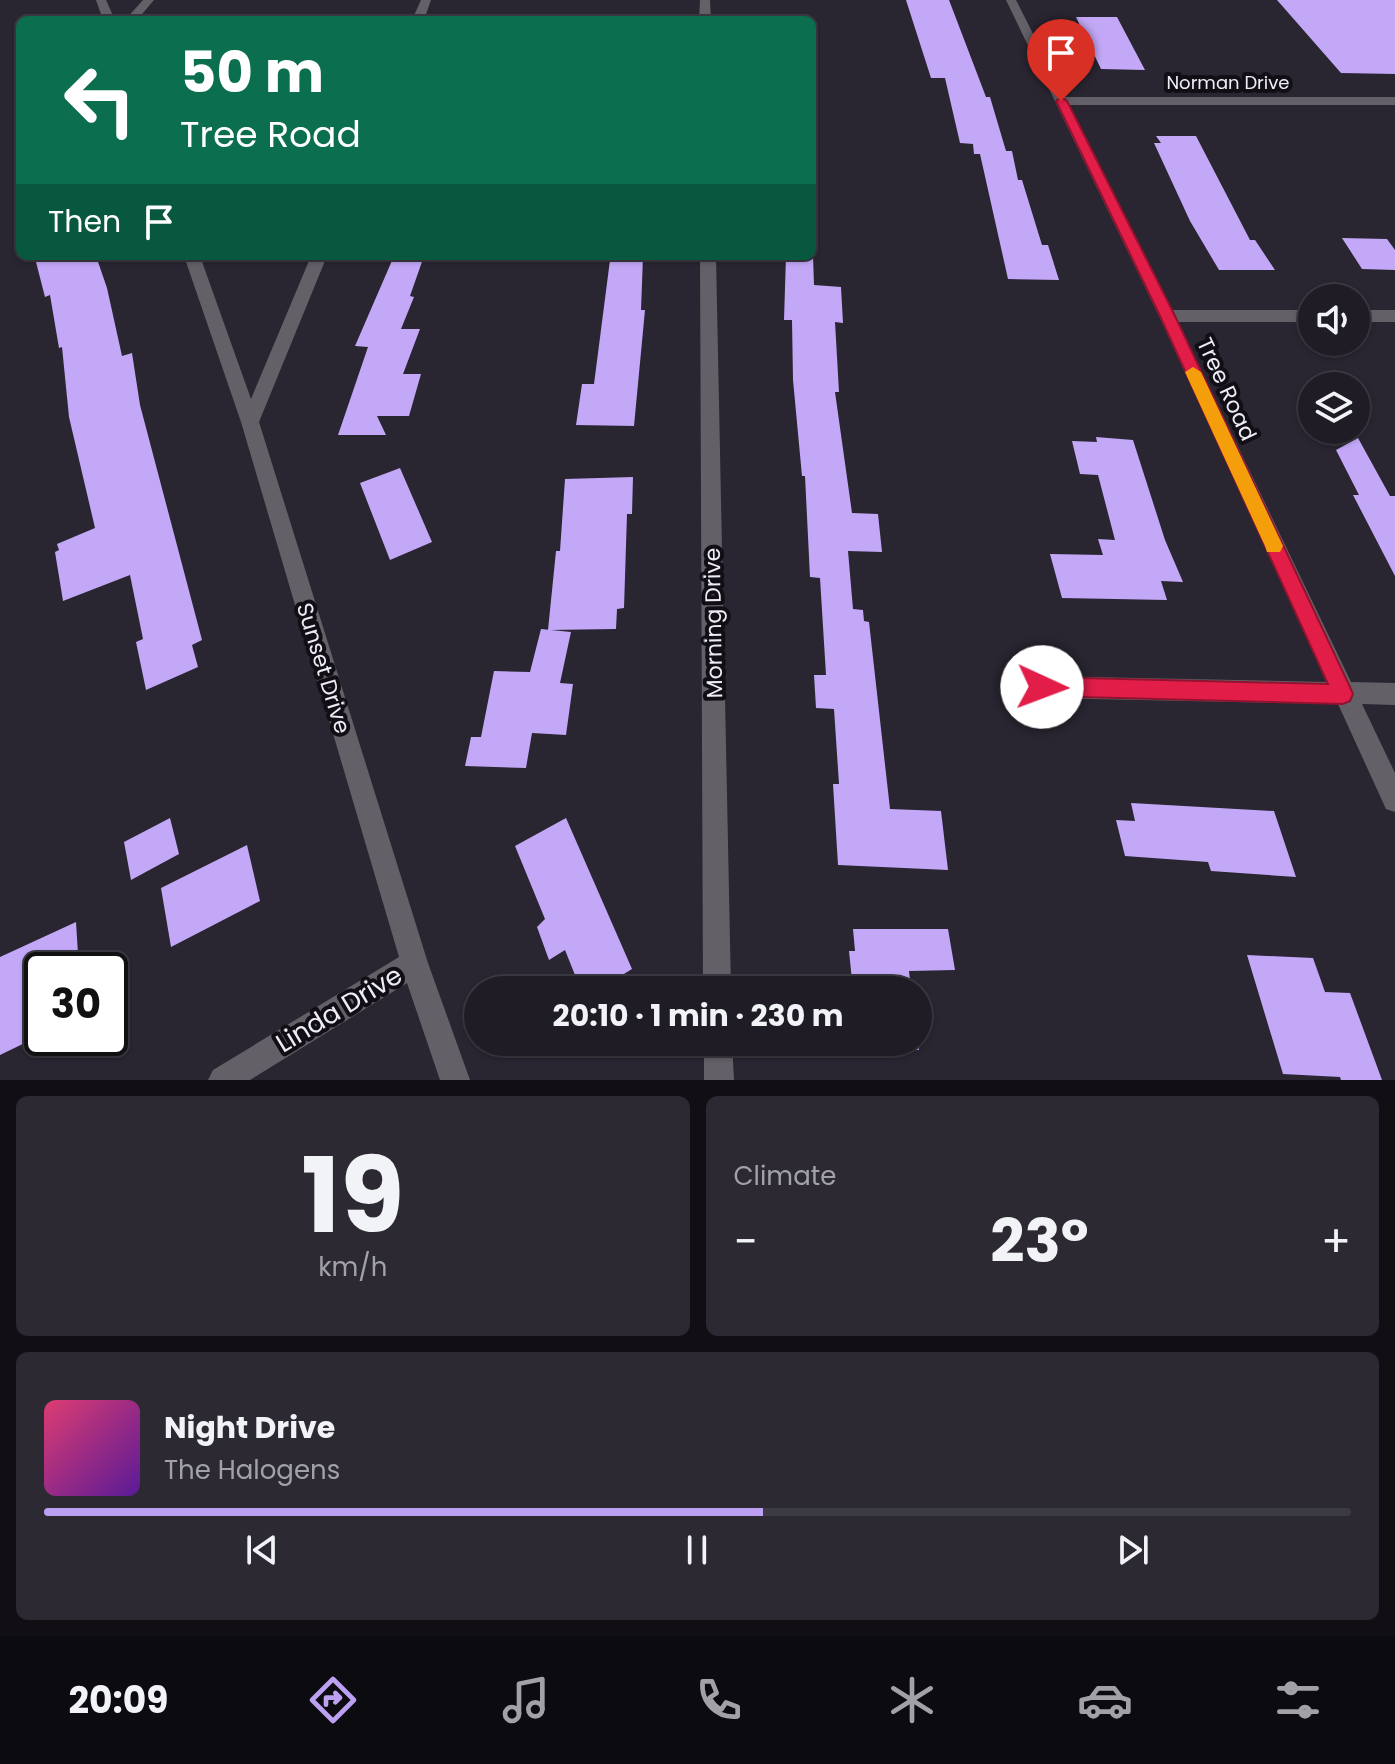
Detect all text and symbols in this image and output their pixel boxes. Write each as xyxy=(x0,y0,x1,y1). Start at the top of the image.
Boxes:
pin xyxy=(1027,19,1095,101)
icon: arrive xyxy=(1039,31,1083,75)
text: 50 m xyxy=(180,33,324,112)
icon: left xyxy=(48,48,152,152)
street label: Norman Drive xyxy=(1166,70,1290,95)
text: Tree Road xyxy=(180,109,361,160)
text: Then xyxy=(48,200,121,243)
icon: arrive xyxy=(137,200,181,244)
map controls xyxy=(1298,284,1370,444)
button: sound xyxy=(1298,284,1370,356)
street label: Tree Road xyxy=(1189,333,1264,446)
button: layers xyxy=(1298,372,1370,444)
street label: Morning Drive xyxy=(697,547,730,699)
street label: Sunset Drive xyxy=(289,599,358,737)
position arrow xyxy=(1000,645,1084,729)
speed limit sign: 30 xyxy=(24,952,128,1056)
street label: Linda Drive xyxy=(269,957,409,1061)
text: 20:10 · 1 min · 230 m xyxy=(553,994,843,1037)
text: 19 xyxy=(301,1123,404,1268)
text: Climate xyxy=(734,1158,836,1194)
text: 23° xyxy=(990,1199,1089,1283)
text: − xyxy=(734,1211,758,1272)
text: + xyxy=(1321,1211,1351,1272)
text: km/h xyxy=(318,1249,387,1285)
text: Night Drive xyxy=(164,1406,335,1449)
text: The Halogens xyxy=(164,1452,340,1488)
icon: previous xyxy=(240,1528,284,1572)
icon: pause xyxy=(675,1528,719,1572)
icon: next xyxy=(1111,1528,1155,1572)
icon: directions xyxy=(305,1672,361,1728)
icon: music xyxy=(498,1672,554,1728)
icon: phone xyxy=(691,1672,747,1728)
icon: climate xyxy=(884,1672,940,1728)
icon: car xyxy=(1077,1672,1133,1728)
icon: filters xyxy=(1270,1672,1326,1728)
text: 20:09 xyxy=(69,1675,168,1726)

